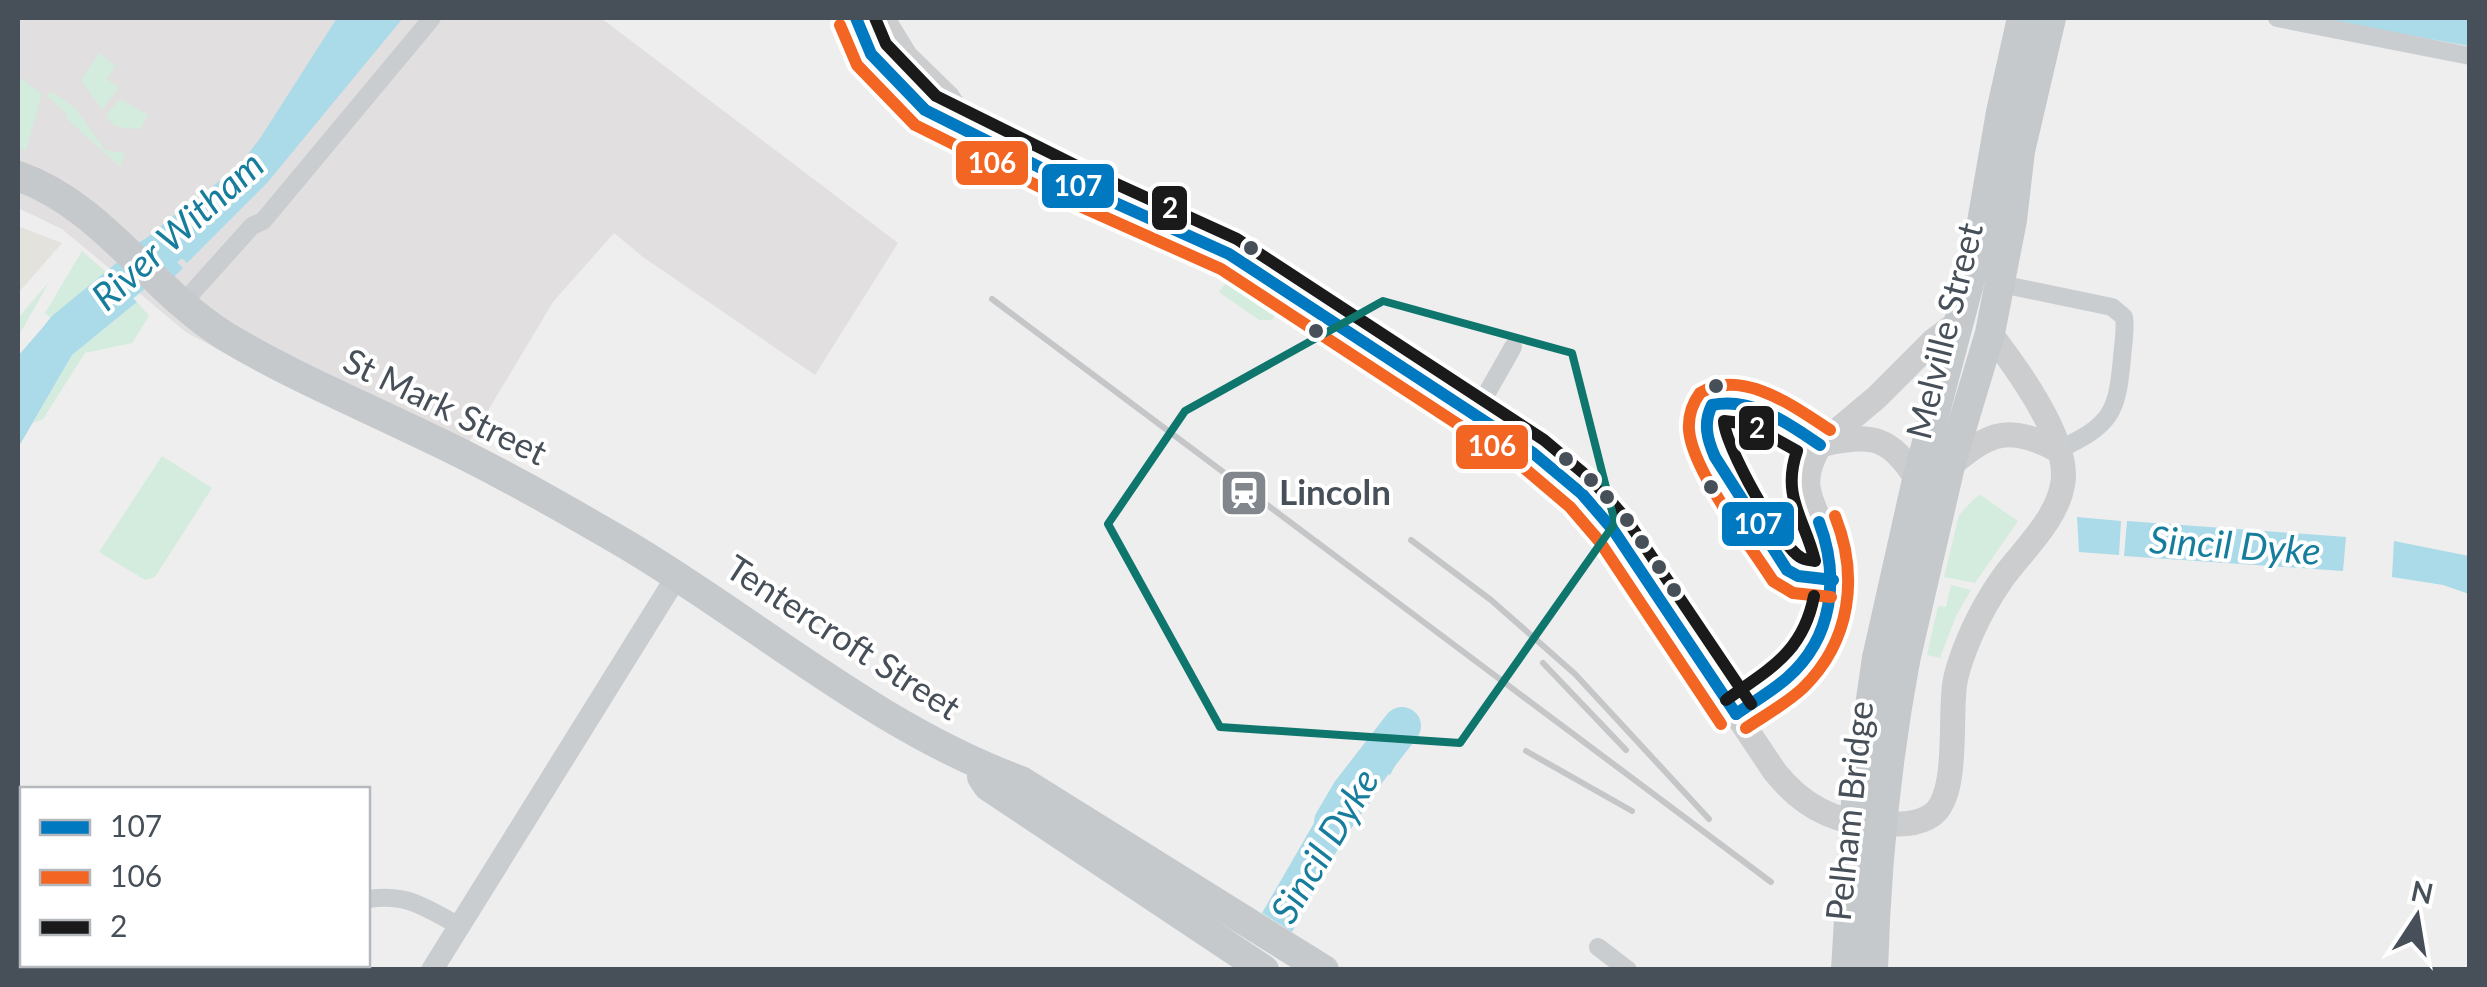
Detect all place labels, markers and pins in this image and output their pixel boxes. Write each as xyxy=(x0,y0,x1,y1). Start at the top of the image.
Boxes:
unlabelled marker xyxy=(1241,238,1261,258)
unlabelled marker xyxy=(1306,321,1326,341)
unlabelled marker xyxy=(1706,376,1726,396)
unlabelled marker xyxy=(1556,449,1576,469)
station icon: Lincoln xyxy=(1218,467,1270,519)
place label: Lincoln xyxy=(1279,470,1391,512)
unlabelled marker xyxy=(1581,470,1601,490)
unlabelled marker xyxy=(1701,477,1721,497)
unlabelled marker xyxy=(1597,487,1617,507)
unlabelled marker xyxy=(1617,510,1637,530)
unlabelled marker xyxy=(1632,532,1652,552)
unlabelled marker xyxy=(1649,557,1669,577)
unlabelled marker xyxy=(1664,580,1684,600)

